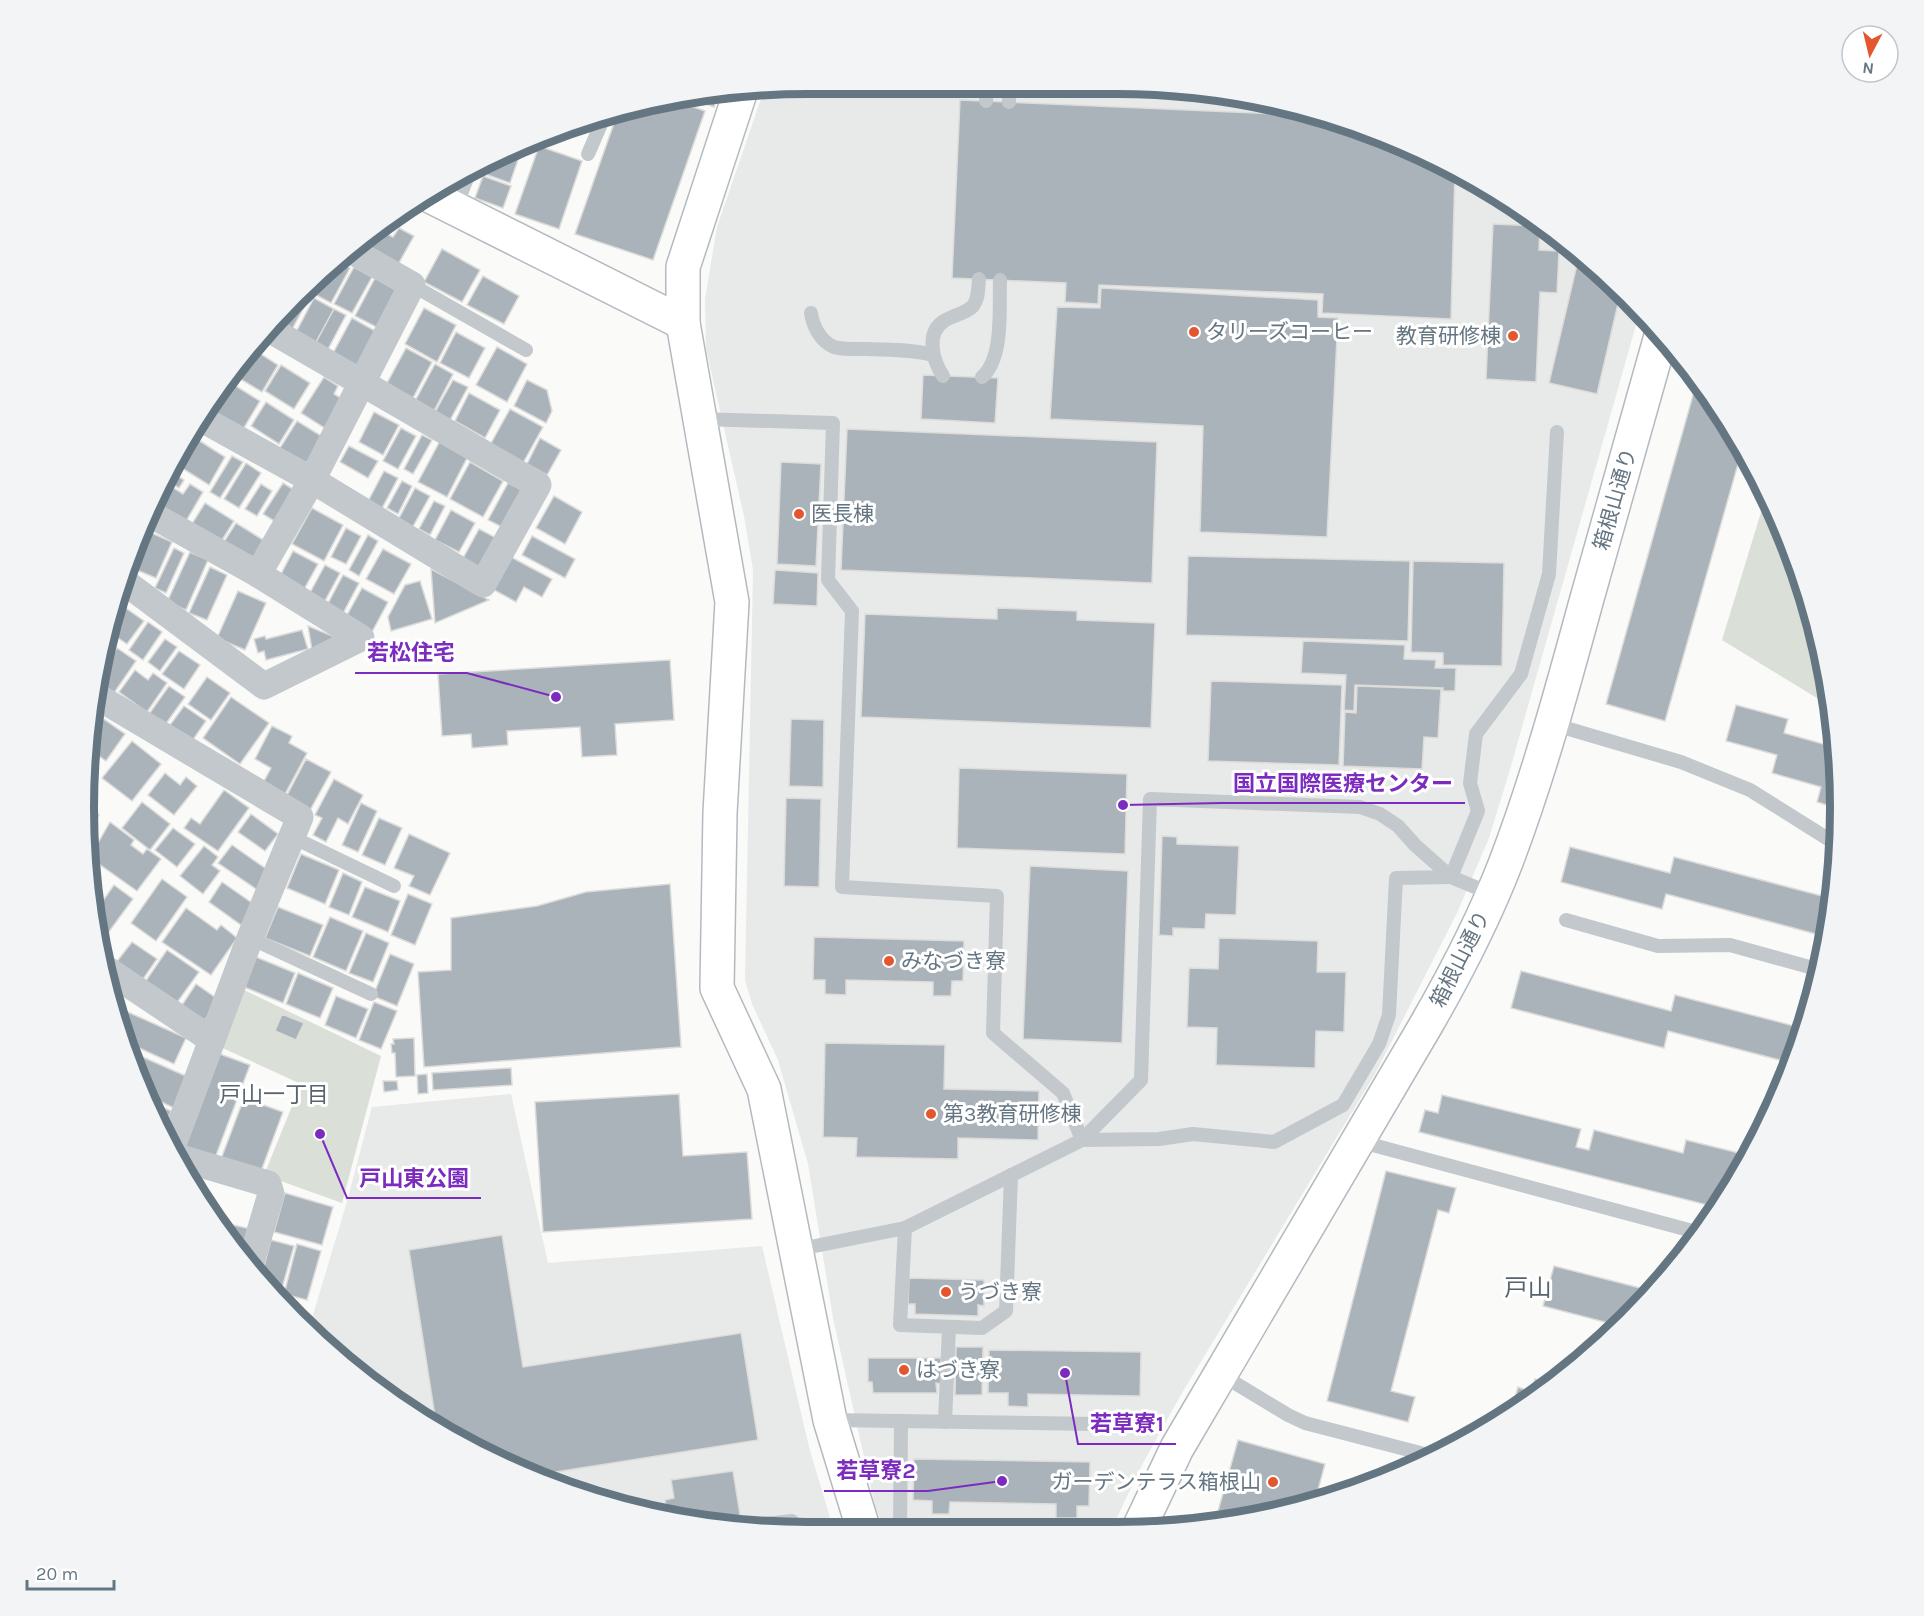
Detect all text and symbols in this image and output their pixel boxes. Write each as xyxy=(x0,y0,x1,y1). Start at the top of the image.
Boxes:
north arrow xyxy=(1840,24,1900,84)
text: N xyxy=(1861,58,1875,79)
place label: タリーズコーヒー xyxy=(1206,320,1373,344)
place label: 教育研修棟 xyxy=(1396,324,1501,348)
marker: タリーズコーヒー xyxy=(1187,325,1201,339)
marker: 教育研修棟 xyxy=(1506,329,1520,343)
street label: 箱根山通り xyxy=(1589,445,1641,553)
place label: 医長棟 xyxy=(811,502,874,526)
marker: 医長棟 xyxy=(792,507,806,521)
callout: 若松住宅 xyxy=(355,633,467,673)
text: 若松住宅 xyxy=(367,640,455,666)
callout: 国立国際医療センター xyxy=(1221,763,1465,803)
text: 国立国際医療センター xyxy=(1233,771,1453,797)
street label: 箱根山通り xyxy=(1425,907,1495,1011)
place label: みなづき寮 xyxy=(901,949,1006,973)
marker: みなづき寮 xyxy=(882,954,896,968)
district label: 戸山一丁目 xyxy=(219,1082,329,1108)
place label: 第3教育研修棟 xyxy=(943,1102,1081,1126)
marker: 第3教育研修棟 xyxy=(924,1107,938,1121)
callout: 戸山東公園 xyxy=(347,1158,481,1198)
text: 戸山東公園 xyxy=(359,1166,469,1192)
district label: 戸山 xyxy=(1504,1274,1552,1302)
place label: うづき寮 xyxy=(958,1280,1042,1304)
marker: うづき寮 xyxy=(939,1285,953,1299)
place label: はづき寮 xyxy=(916,1358,1000,1382)
marker: はづき寮 xyxy=(897,1363,911,1377)
callout: 若草寮1 xyxy=(1078,1404,1176,1444)
text: 若草寮1 xyxy=(1090,1411,1164,1437)
callout: 若草寮2 xyxy=(824,1451,928,1491)
text: 若草寮2 xyxy=(836,1458,916,1484)
place label: ガーデンテラス箱根山 xyxy=(1051,1470,1261,1494)
marker: ガーデンテラス箱根山 xyxy=(1266,1475,1280,1489)
scale bar xyxy=(27,1553,114,1591)
text: 20 m xyxy=(36,1563,78,1585)

